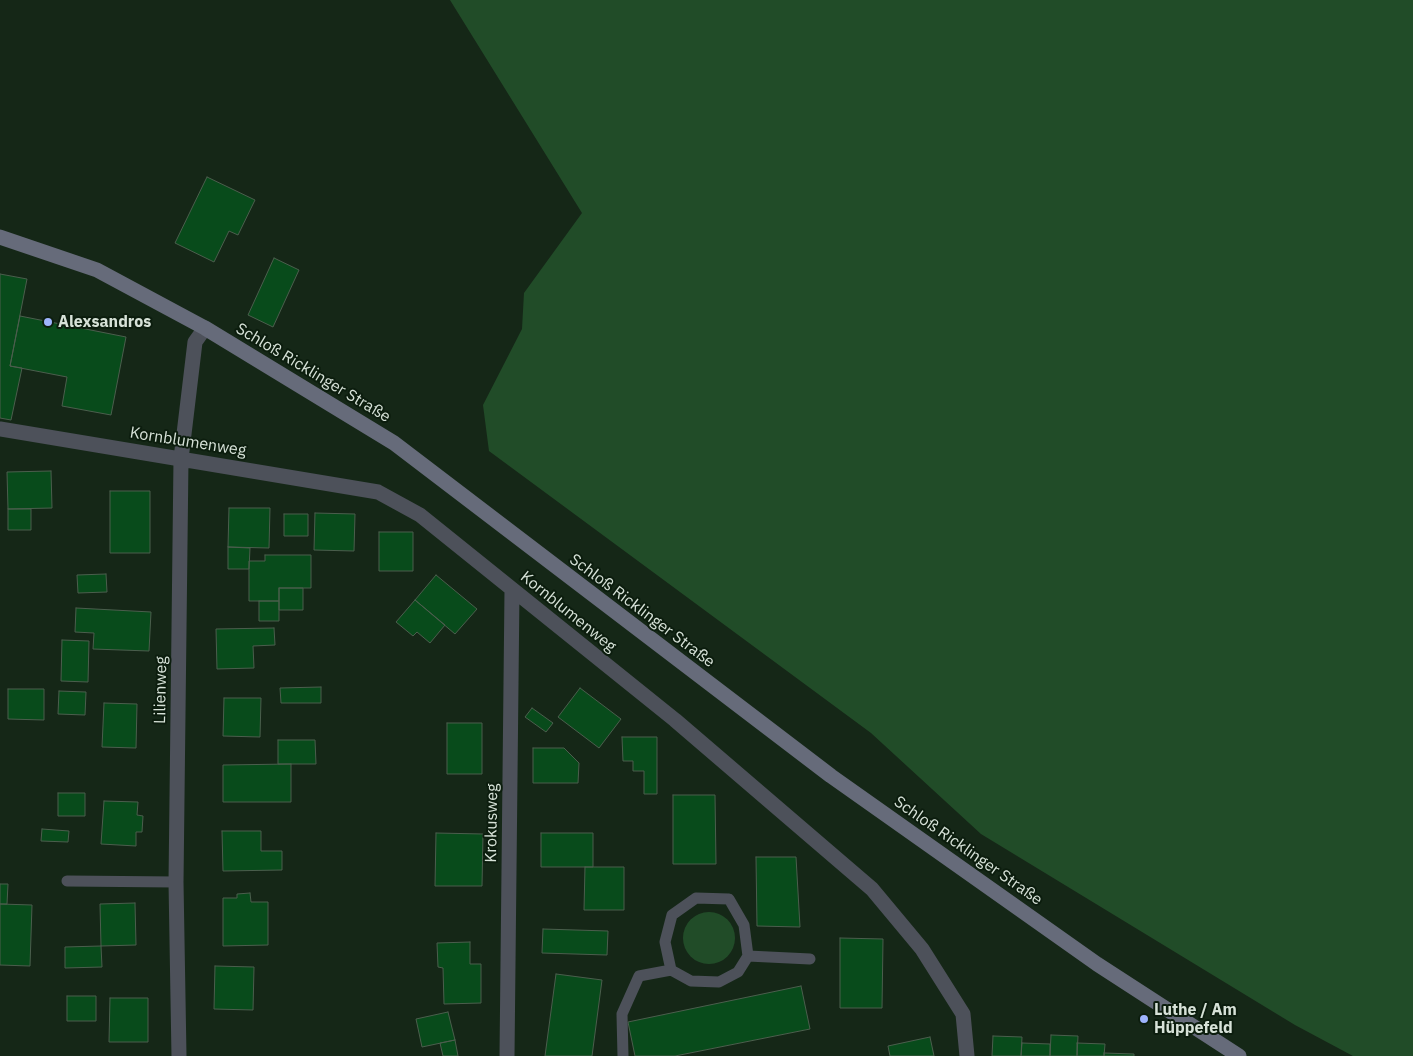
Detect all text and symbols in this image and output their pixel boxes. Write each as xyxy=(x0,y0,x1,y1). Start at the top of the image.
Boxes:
place label: Alexsandros xyxy=(58,312,151,332)
marker: Alexsandros xyxy=(42,316,54,328)
street label: Schloß Ricklinger Straße xyxy=(232,319,394,427)
street label: Kornblumenweg xyxy=(128,423,248,461)
street label: Schloß Ricklinger Straße xyxy=(566,550,718,672)
street label: Kornblumenweg xyxy=(516,568,620,656)
street label: Lilienweg xyxy=(151,656,171,724)
street label: Krokusweg xyxy=(482,783,502,863)
street label: Schloß Ricklinger Straße xyxy=(890,792,1046,910)
place label: Luthe / Am Hüppefeld xyxy=(1154,1000,1237,1038)
marker: Luthe / Am Hüppefeld xyxy=(1138,1013,1150,1025)

